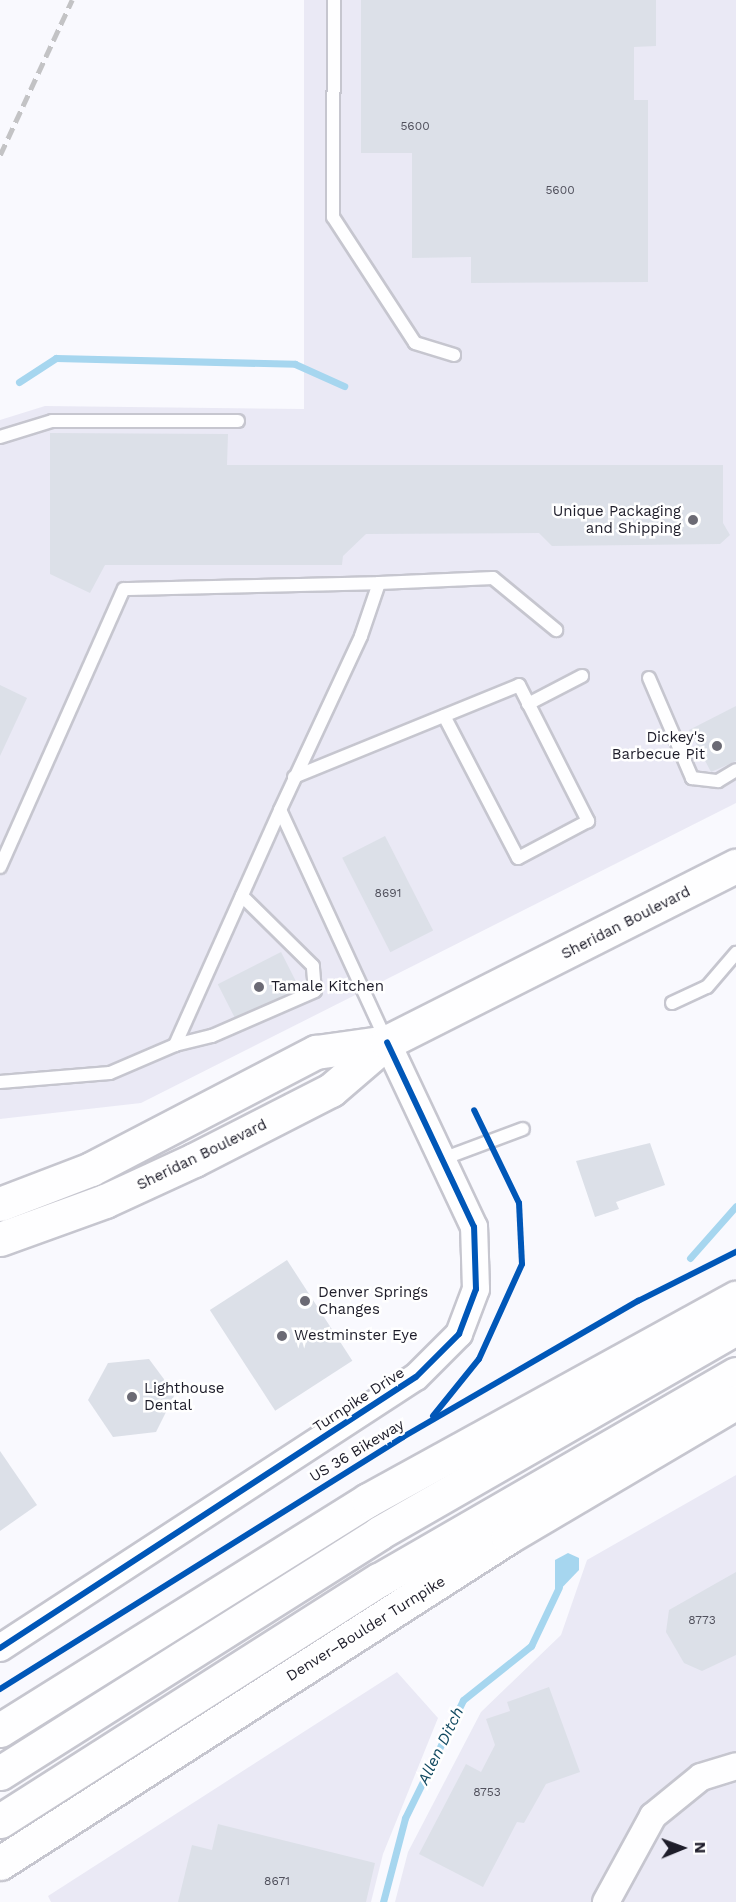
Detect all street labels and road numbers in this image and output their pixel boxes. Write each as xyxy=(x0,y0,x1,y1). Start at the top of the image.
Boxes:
street label: Sheridan Boulevard xyxy=(558,883,694,963)
street label: Sheridan Boulevard xyxy=(134,1116,270,1194)
street label: Turnpike Drive xyxy=(310,1364,408,1436)
street label: US 36 Bikeway xyxy=(307,1416,407,1486)
street label: Denver–Boulder Turnpike xyxy=(283,1572,449,1686)

